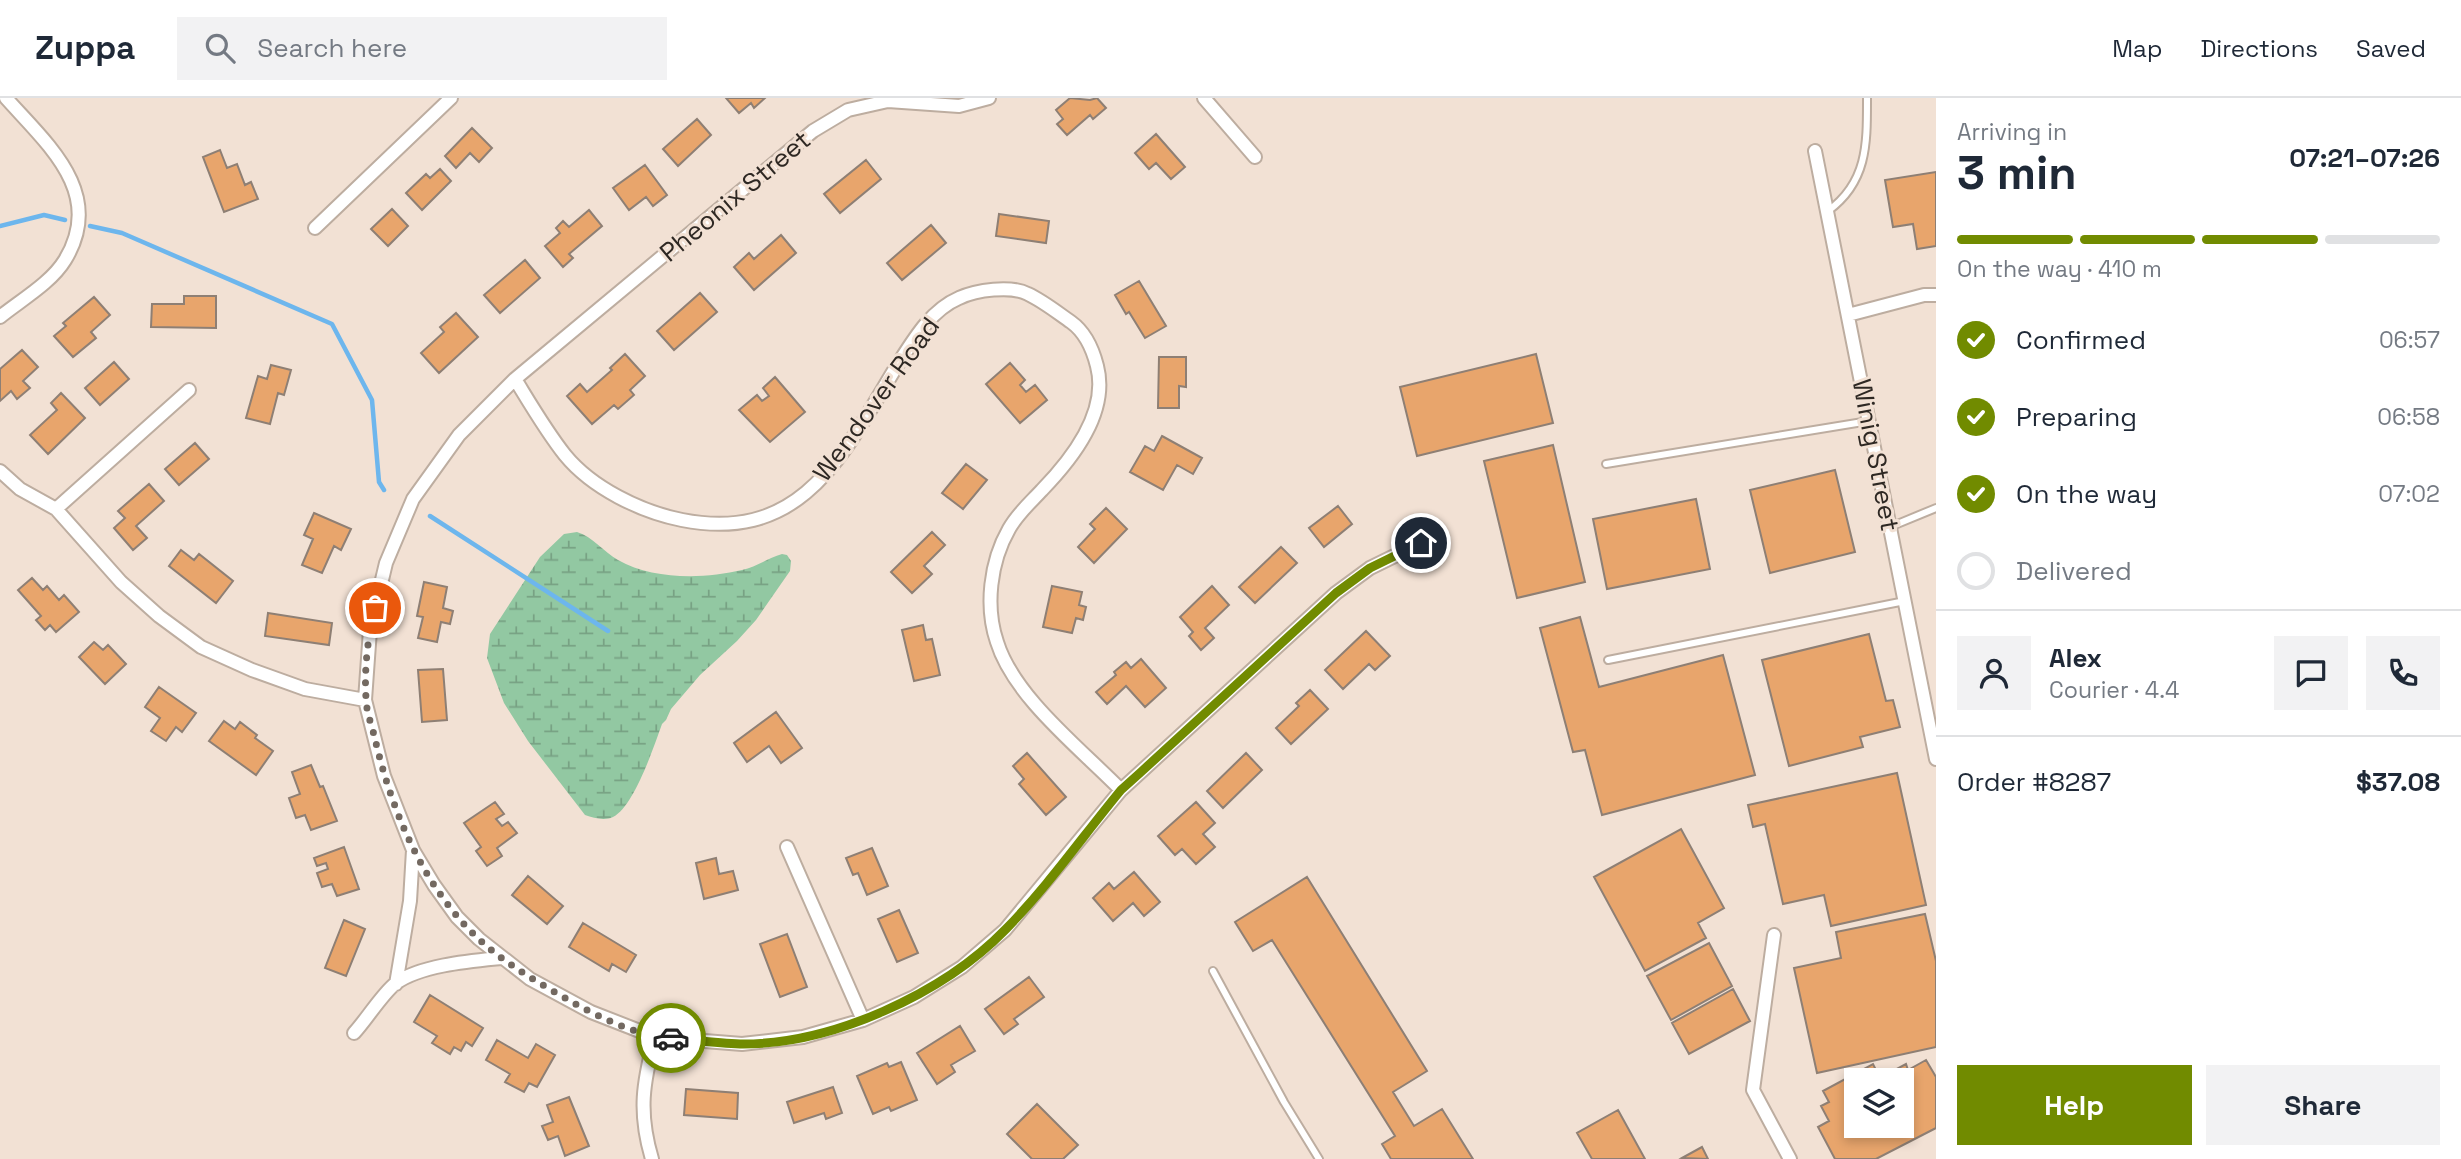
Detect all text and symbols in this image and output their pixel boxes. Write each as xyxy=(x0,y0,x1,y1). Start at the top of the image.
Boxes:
search box xyxy=(177,17,667,80)
text: Zuppa xyxy=(35,27,135,69)
icon: search xyxy=(201,29,239,67)
text: Search here xyxy=(257,31,407,65)
text: Map xyxy=(2112,33,2162,64)
text: Directions xyxy=(2200,33,2318,64)
text: Saved xyxy=(2356,33,2426,64)
text: Arriving in xyxy=(1957,117,2067,147)
street label: Pheonix Street xyxy=(652,123,818,269)
text: 07:21–07:26 xyxy=(2289,141,2440,175)
text: 3 min xyxy=(1957,144,2077,202)
text: On the way · 410 m xyxy=(1957,254,2162,284)
street label: Wendover Road xyxy=(805,310,947,488)
icon: check xyxy=(1957,321,1995,359)
text: Confirmed xyxy=(2016,323,2146,357)
text: 06:57 xyxy=(2379,325,2440,355)
street label: Winig Street xyxy=(1845,376,1907,534)
icon: check xyxy=(1957,398,1995,436)
text: Preparing xyxy=(2016,400,2137,434)
text: 06:58 xyxy=(2377,402,2440,432)
icon: check xyxy=(1957,475,1995,513)
text: On the way xyxy=(2016,477,2157,511)
text: 07:02 xyxy=(2378,479,2440,509)
pin xyxy=(1391,513,1451,573)
icon: home xyxy=(1402,524,1440,562)
text: Delivered xyxy=(2016,554,2132,588)
pin xyxy=(345,578,405,638)
icon: bag xyxy=(356,589,394,627)
button: person xyxy=(1957,636,2031,710)
button: chat xyxy=(2274,636,2348,710)
button: phone xyxy=(2366,636,2440,710)
text: Alex xyxy=(2049,641,2102,675)
text: Courier · 4.4 xyxy=(2049,675,2179,705)
text: Order #8287 xyxy=(1957,765,2111,799)
text: $37.08 xyxy=(2356,765,2440,799)
courier xyxy=(636,1003,706,1073)
icon: car xyxy=(652,1019,690,1057)
button: Help xyxy=(1957,1065,2192,1145)
button: Share xyxy=(2206,1065,2440,1145)
map controls xyxy=(1844,1068,1914,1138)
button: layers xyxy=(1844,1068,1914,1138)

